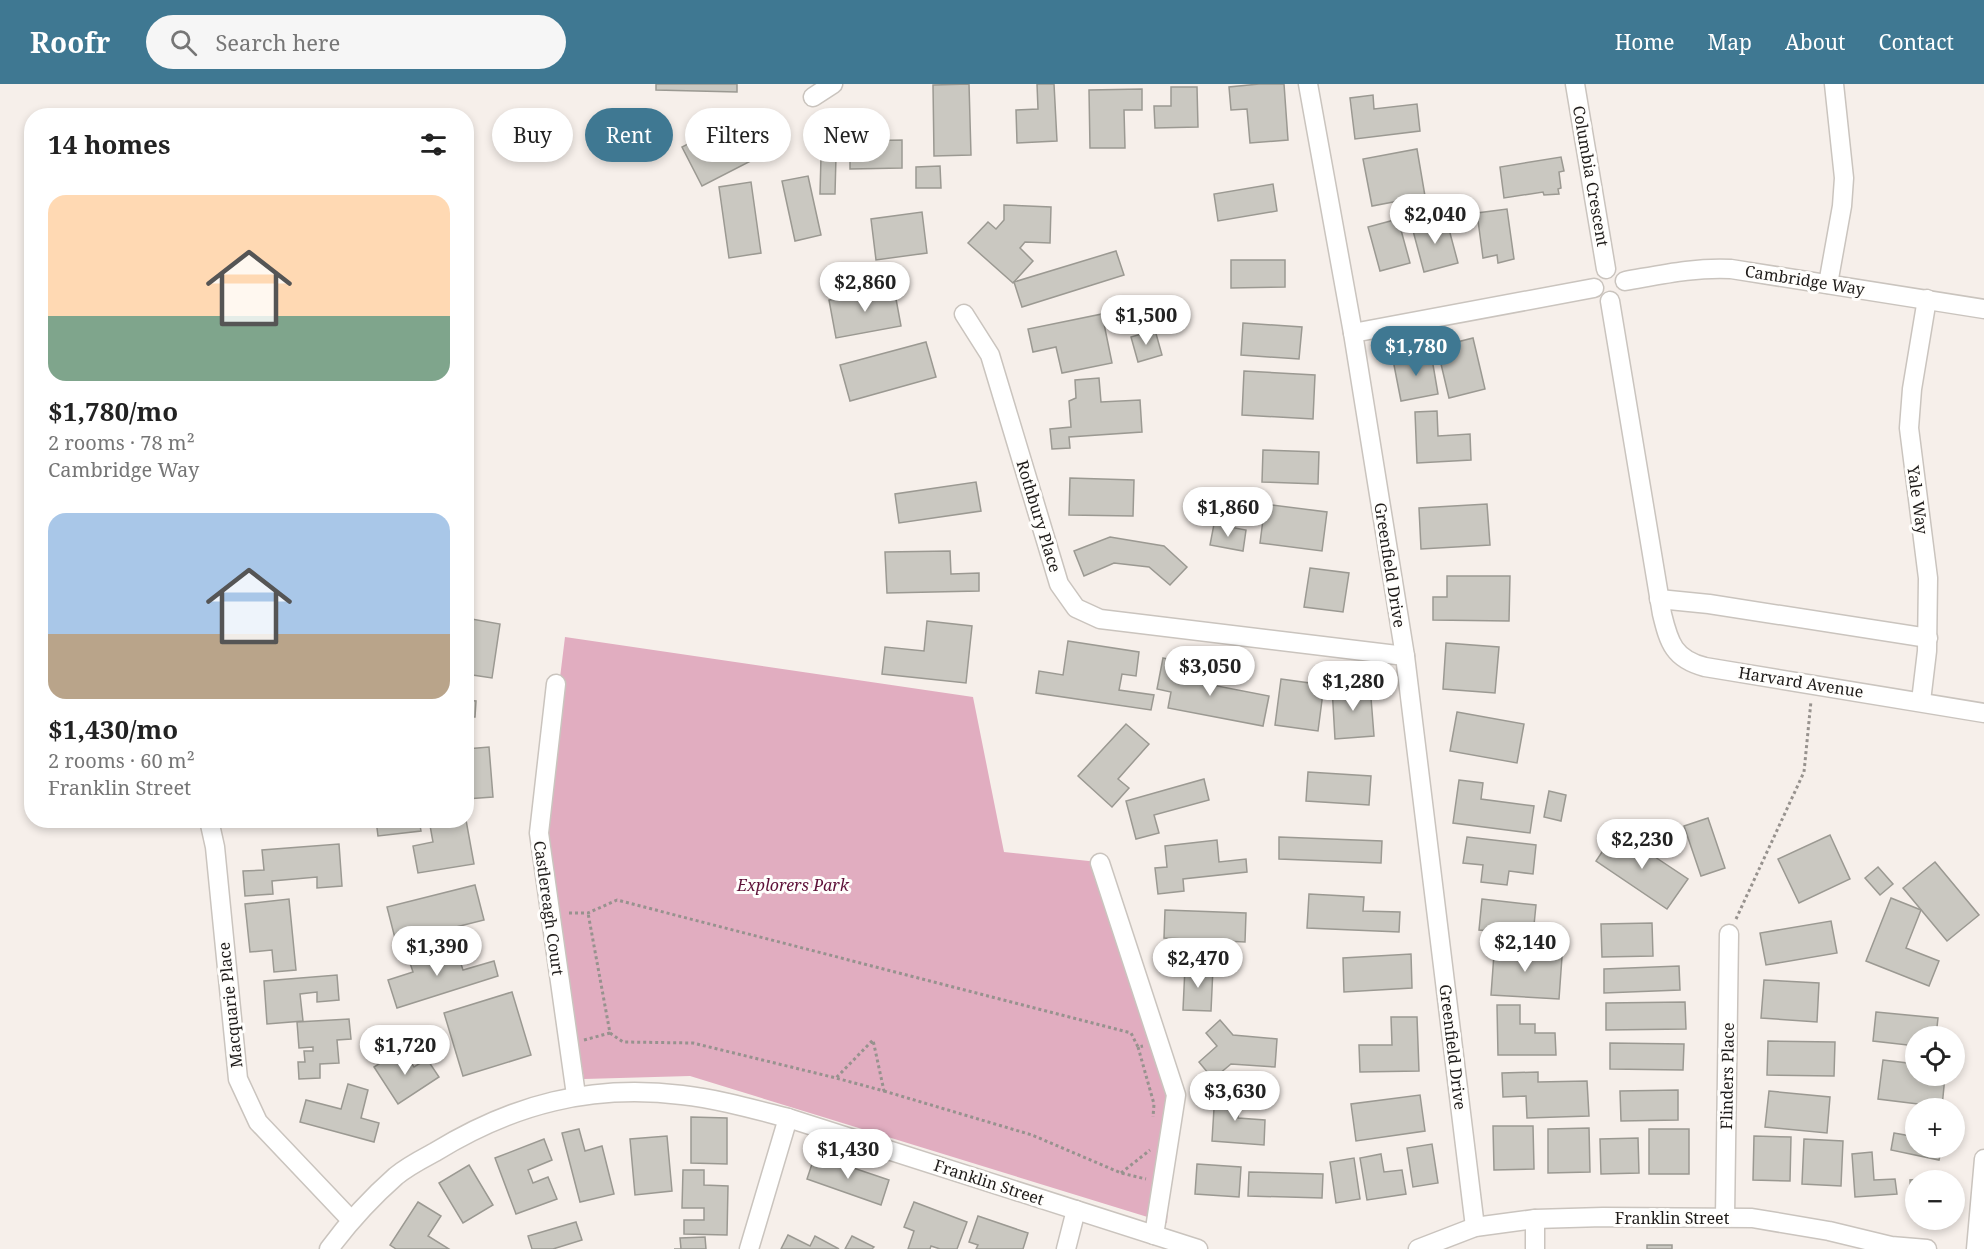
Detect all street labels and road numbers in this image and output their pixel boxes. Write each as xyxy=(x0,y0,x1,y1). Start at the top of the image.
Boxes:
street label: Columbia Crescent xyxy=(1568,104,1614,249)
street label: Cambridge Way xyxy=(1744,260,1867,300)
street label: Rothbury Place xyxy=(1011,457,1067,575)
street label: Yale Way xyxy=(1902,463,1934,537)
street label: Greenfield Drive xyxy=(1369,501,1411,629)
street label: Harvard Avenue xyxy=(1737,661,1865,703)
street label: Castlereagh Court xyxy=(529,839,569,977)
street label: Macquarie Place xyxy=(212,941,248,1069)
street label: Greenfield Drive xyxy=(1434,983,1472,1111)
street label: Flinders Place xyxy=(1715,1022,1739,1130)
street label: Franklin Street xyxy=(931,1154,1047,1210)
street label: Franklin Street xyxy=(1615,1207,1730,1229)

